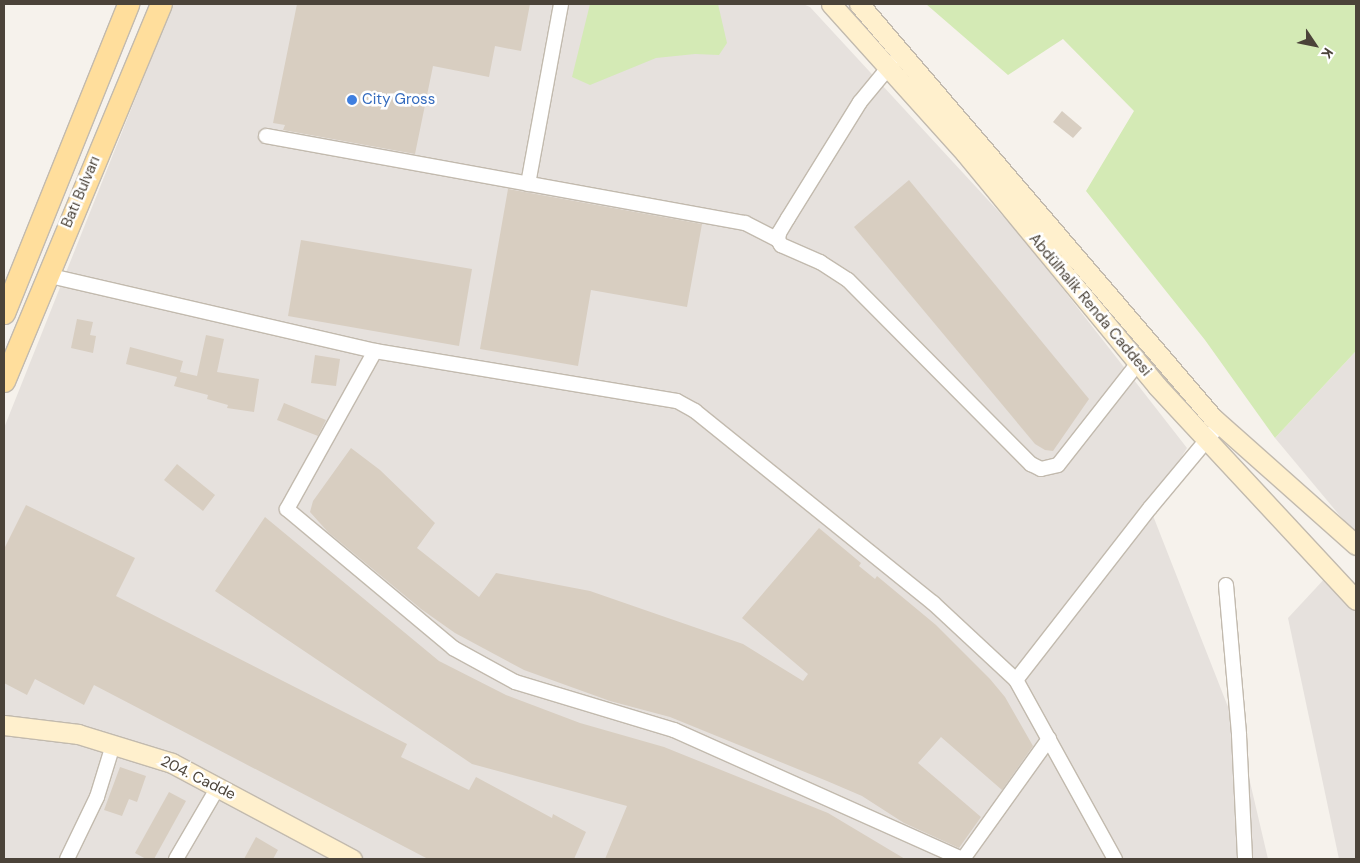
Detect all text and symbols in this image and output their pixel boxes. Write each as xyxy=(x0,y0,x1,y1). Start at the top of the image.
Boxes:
north arrow xyxy=(1290,20,1340,70)
text: K xyxy=(1317,45,1337,62)
place label: City Gross xyxy=(362,91,435,109)
marker: City Gross xyxy=(346,94,358,106)
street label: Batı Bulvarı xyxy=(58,154,104,230)
street label: Abdülhalik Renda Caddesi xyxy=(1025,230,1155,380)
street label: 204. Cadde xyxy=(158,752,238,804)

